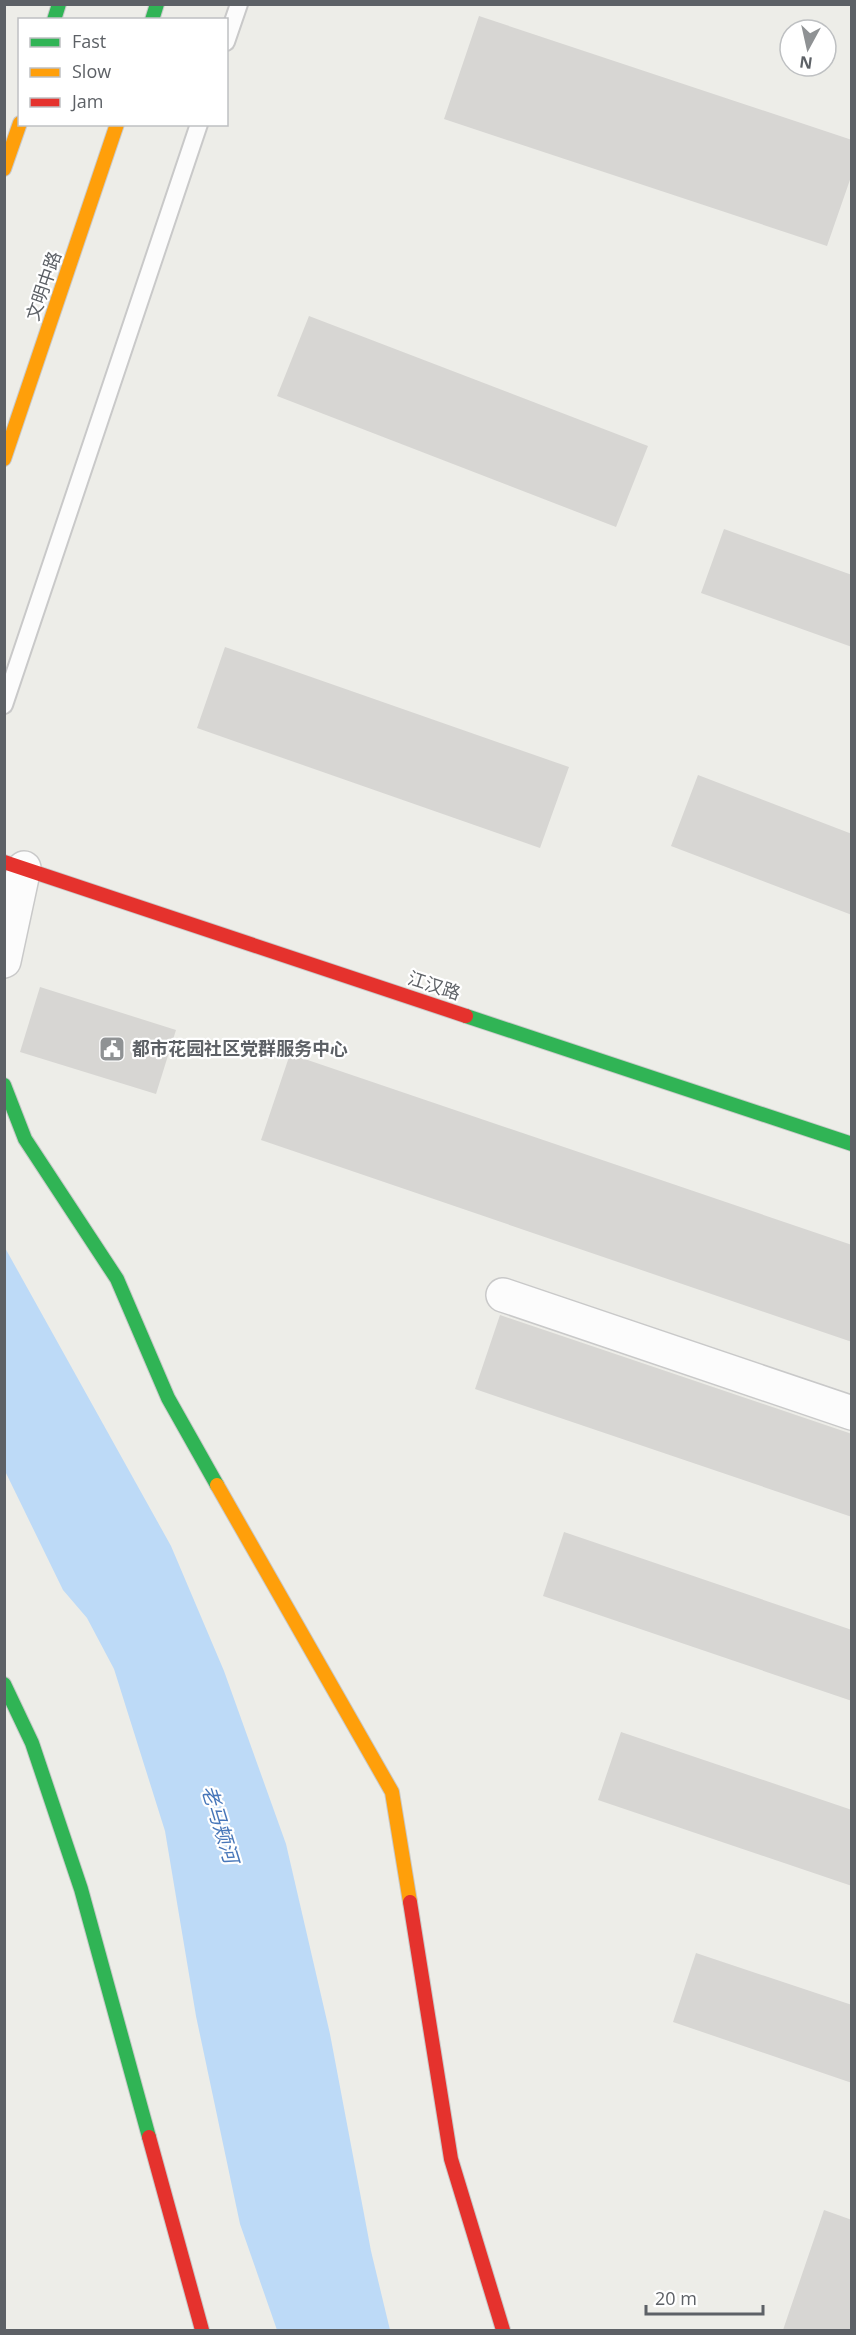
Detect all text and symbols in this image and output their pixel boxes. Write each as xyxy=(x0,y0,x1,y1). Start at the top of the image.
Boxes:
legend xyxy=(18,18,228,126)
north arrow xyxy=(778,18,838,78)
text: Fast xyxy=(72,29,106,53)
text: N xyxy=(798,51,814,75)
text: Slow xyxy=(72,59,111,83)
text: Jam xyxy=(70,89,104,113)
street label: 文明中路 xyxy=(20,248,66,324)
street label: 江汉路 xyxy=(405,965,464,1005)
public building icon: 都市花园社区党群服务中心 xyxy=(97,1034,127,1064)
place label: 都市花园社区党群服务中心 xyxy=(132,1036,348,1060)
water label: 老马颊河 xyxy=(196,1782,246,1870)
scale bar xyxy=(646,2278,763,2316)
text: 20 m xyxy=(655,2286,697,2310)

